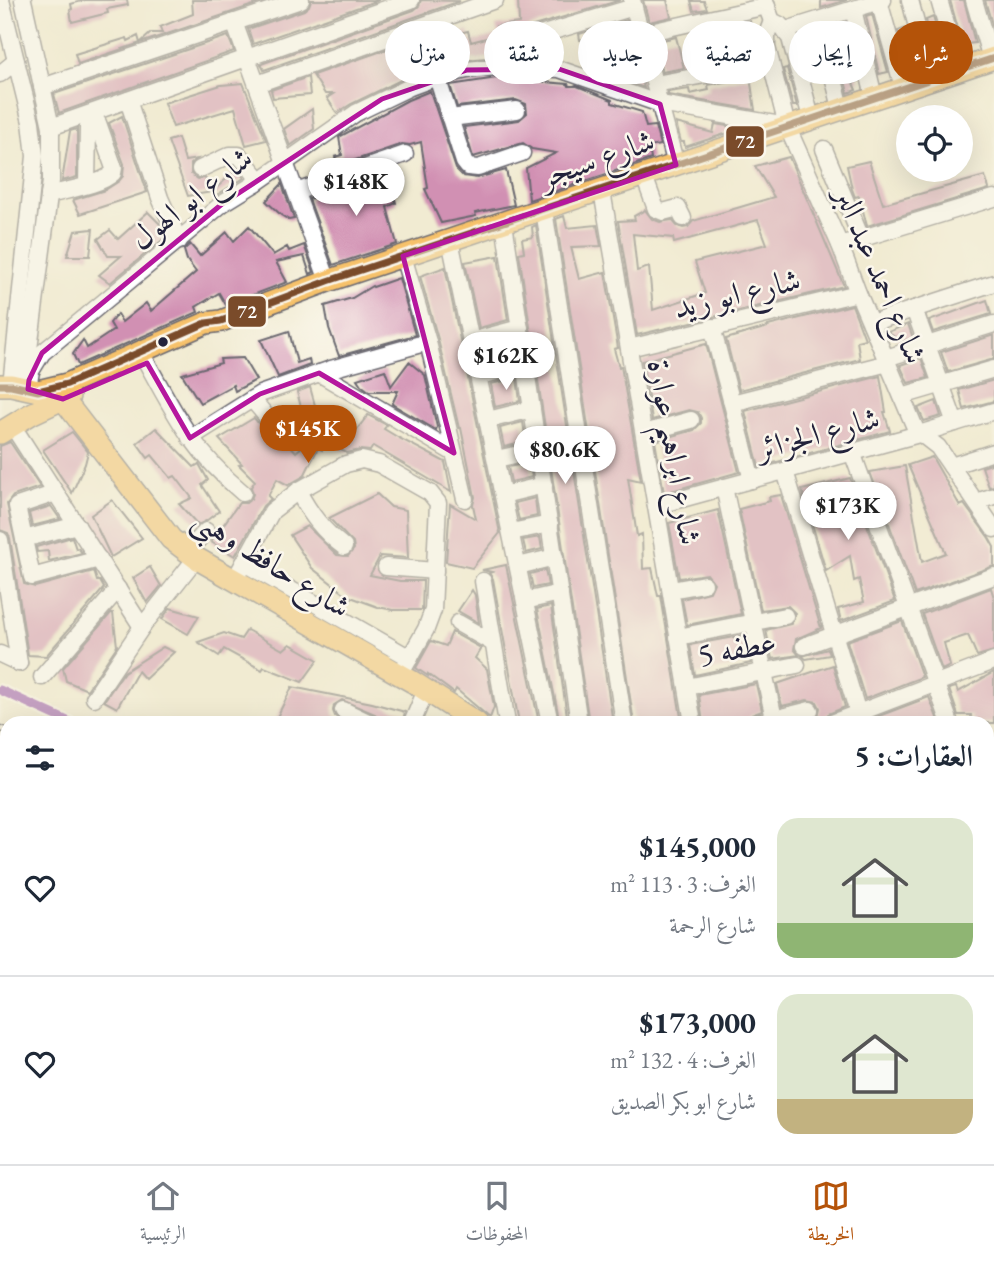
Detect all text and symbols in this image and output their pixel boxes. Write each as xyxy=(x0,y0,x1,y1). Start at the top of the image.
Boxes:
chip: منزل xyxy=(385,21,470,84)
chip: شقة xyxy=(484,21,564,84)
chip: جديد xyxy=(578,21,668,84)
chip: تصفية xyxy=(682,21,775,84)
chip: إيجار xyxy=(789,21,875,84)
chip: شراء xyxy=(889,21,973,84)
map controls xyxy=(896,105,973,182)
button: locate xyxy=(896,105,973,182)
street label: شارع سيجر xyxy=(531,119,662,204)
line badge: 72 xyxy=(725,125,765,158)
text: 72 xyxy=(735,129,755,154)
street label: شارع ابو الهول xyxy=(121,137,265,264)
pin: $148K xyxy=(307,158,405,218)
text: $148K xyxy=(324,166,388,196)
street label: شارع احمد عبد البر xyxy=(818,177,937,372)
street label: شارع ابو زيد xyxy=(670,258,806,334)
line badge: 72 xyxy=(227,295,267,328)
text: 72 xyxy=(237,299,257,324)
pin: $162K xyxy=(457,332,555,392)
unlabelled marker xyxy=(156,335,170,349)
text: $162K xyxy=(474,340,538,370)
street label: شارع ابراهيم عوارة xyxy=(627,356,712,550)
street label: شارع الجزائر xyxy=(749,396,886,476)
pin: $145K xyxy=(259,406,357,465)
text: $145K xyxy=(276,413,340,443)
pin: $80.6K xyxy=(508,426,622,486)
text: $80.6K xyxy=(530,434,600,464)
pin: $173K xyxy=(799,482,897,542)
text: $173K xyxy=(816,490,880,520)
street label: شارع حافظ وهبى xyxy=(182,497,359,632)
street label: عطفه 5 xyxy=(694,620,780,676)
text: العقارات: 5 xyxy=(854,736,973,775)
icon: filters xyxy=(21,739,59,777)
text: $145,000 xyxy=(640,827,756,866)
icon: home xyxy=(833,846,917,930)
icon: heart xyxy=(21,869,59,907)
text: الغرف: 3 · 113 m² xyxy=(610,869,756,899)
text: شارع الرحمة xyxy=(669,910,756,940)
text: $173,000 xyxy=(640,1003,756,1042)
icon: home xyxy=(833,1022,917,1106)
icon: heart xyxy=(21,1045,59,1083)
text: الغرف: 4 · 132 m² xyxy=(610,1045,756,1075)
text: شارع ابو بكر الصديق xyxy=(611,1086,756,1116)
tab: الرئيسية xyxy=(140,1177,186,1252)
tab: المحفوظات xyxy=(465,1177,528,1252)
tab: الخريطة xyxy=(808,1177,854,1252)

